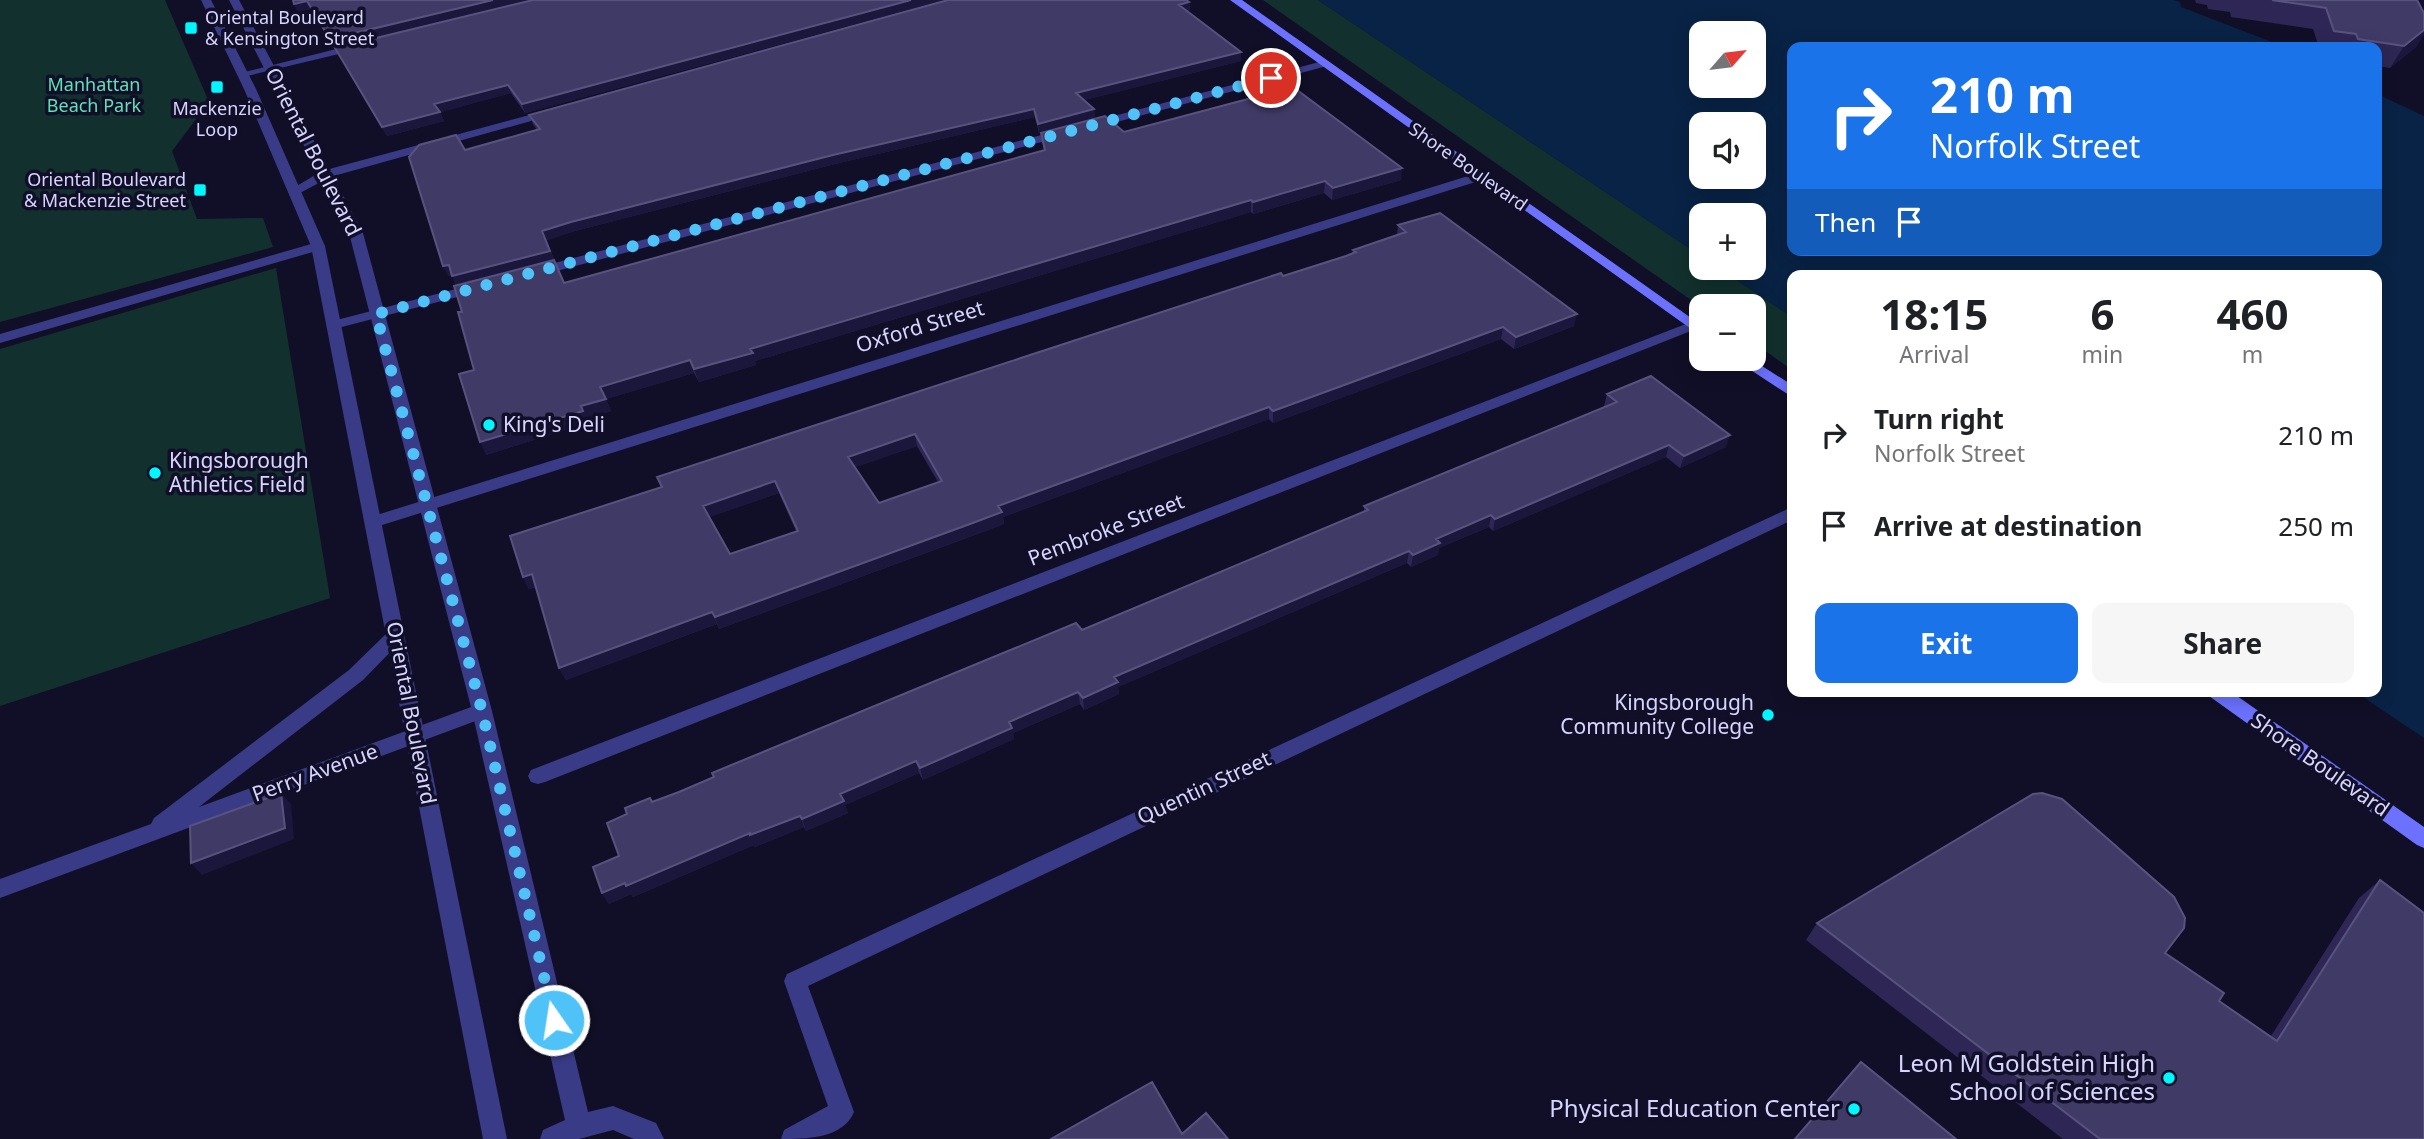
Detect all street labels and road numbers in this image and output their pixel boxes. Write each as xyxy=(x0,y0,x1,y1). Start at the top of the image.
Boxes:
street label: Oriental Boulevard xyxy=(259,63,368,240)
street label: Shore Boulevard xyxy=(1405,116,1533,216)
street label: Oxford Street xyxy=(852,293,988,359)
street label: Pembroke Street xyxy=(1024,486,1188,572)
street label: Oriental Boulevard xyxy=(381,619,443,806)
street label: Shore Boulevard xyxy=(2246,706,2395,822)
street label: Perry Avenue xyxy=(248,736,381,808)
street label: Quentin Street xyxy=(1132,744,1275,830)

